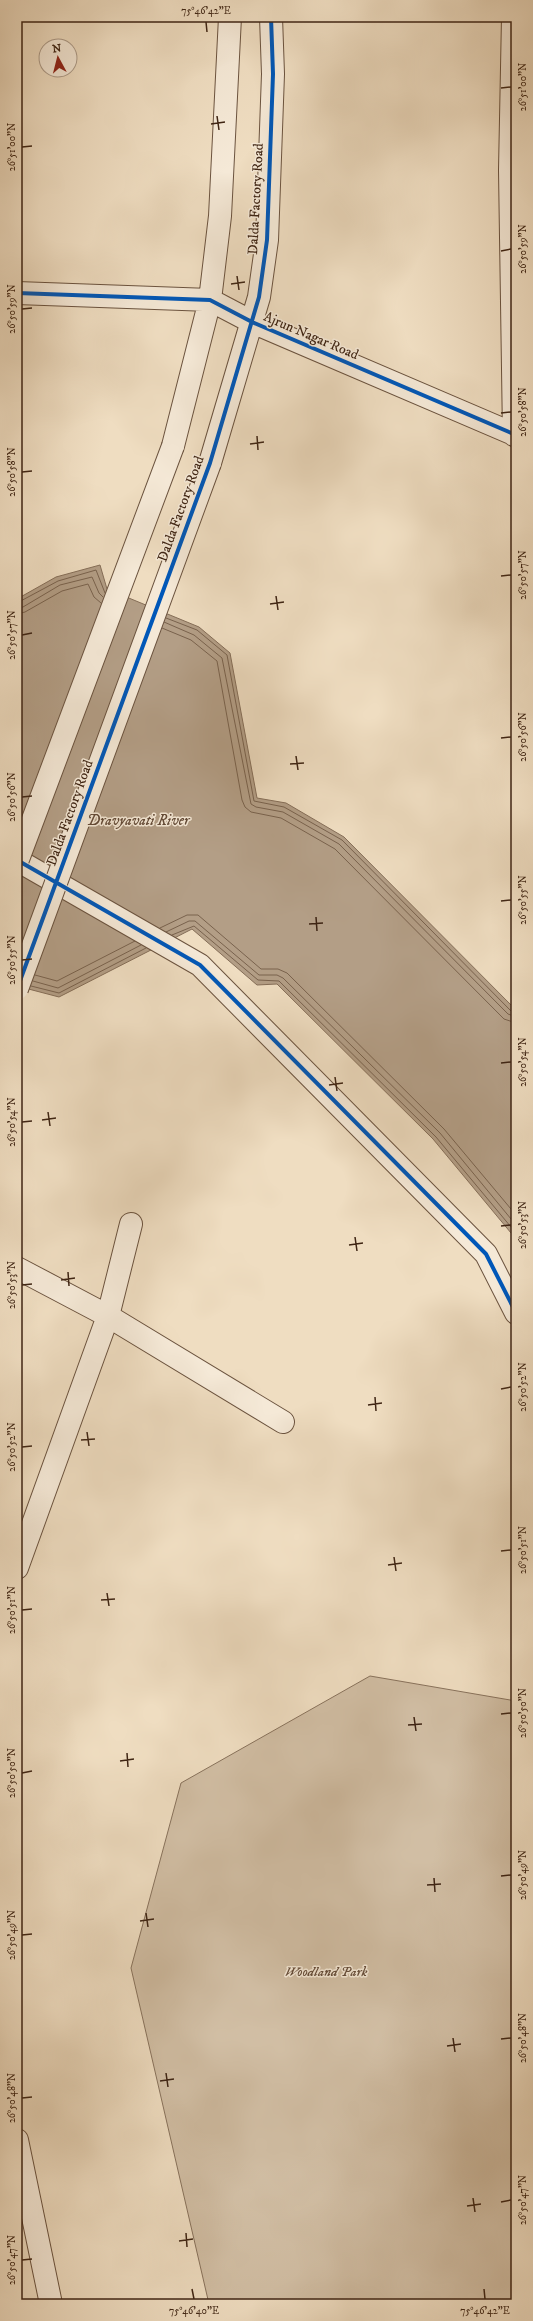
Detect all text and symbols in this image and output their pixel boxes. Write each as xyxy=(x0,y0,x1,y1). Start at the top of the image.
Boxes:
text: 75°46'42"E xyxy=(181,5,231,17)
north arrow xyxy=(38,38,78,78)
text: N xyxy=(52,42,62,57)
text: 26°51'00"N xyxy=(517,63,529,111)
text: 26°51'00"N xyxy=(6,123,18,171)
street label: Dalda Factory Road xyxy=(244,143,268,255)
text: 26°50'59"N xyxy=(517,224,529,274)
text: 26°50'59"N xyxy=(6,284,18,334)
street label: Ajrun Nagar Road xyxy=(261,308,361,364)
text: 26°50'58"N xyxy=(517,387,529,437)
text: 26°50'58"N xyxy=(6,447,18,497)
street label: Dalda Factory Road xyxy=(153,453,209,565)
text: 26°50'57"N xyxy=(517,550,529,600)
text: 26°50'57"N xyxy=(6,610,18,660)
text: 26°50'56"N xyxy=(517,712,529,762)
street label: Dalda Factory Road xyxy=(42,757,98,869)
text: 26°50'56"N xyxy=(6,772,18,822)
water label: Dravyavati River xyxy=(87,811,191,830)
text: 26°50'55"N xyxy=(517,875,529,925)
text: 26°50'55"N xyxy=(6,935,18,985)
text: 26°50'54"N xyxy=(517,1037,529,1087)
text: 26°50'54"N xyxy=(6,1097,18,1147)
text: 26°50'53"N xyxy=(517,1201,529,1249)
text: 26°50'53"N xyxy=(6,1261,18,1309)
text: 26°50'52"N xyxy=(517,1362,529,1412)
text: 26°50'52"N xyxy=(6,1422,18,1472)
text: 26°50'51"N xyxy=(517,1526,529,1574)
text: 26°50'51"N xyxy=(6,1586,18,1634)
text: 26°50'50"N xyxy=(517,1688,529,1738)
text: 26°50'50"N xyxy=(6,1748,18,1798)
text: 26°50'49"N xyxy=(517,1850,529,1900)
text: 26°50'49"N xyxy=(6,1910,18,1960)
park label: Woodland Park xyxy=(285,1963,367,1981)
text: 26°50'48"N xyxy=(517,2013,529,2063)
text: 26°50'48"N xyxy=(6,2073,18,2123)
text: 26°50'47"N xyxy=(517,2175,529,2225)
text: 26°50'47"N xyxy=(6,2235,18,2285)
text: 75°46'40"E xyxy=(169,2305,219,2317)
text: 75°46'42"E xyxy=(460,2305,510,2317)

